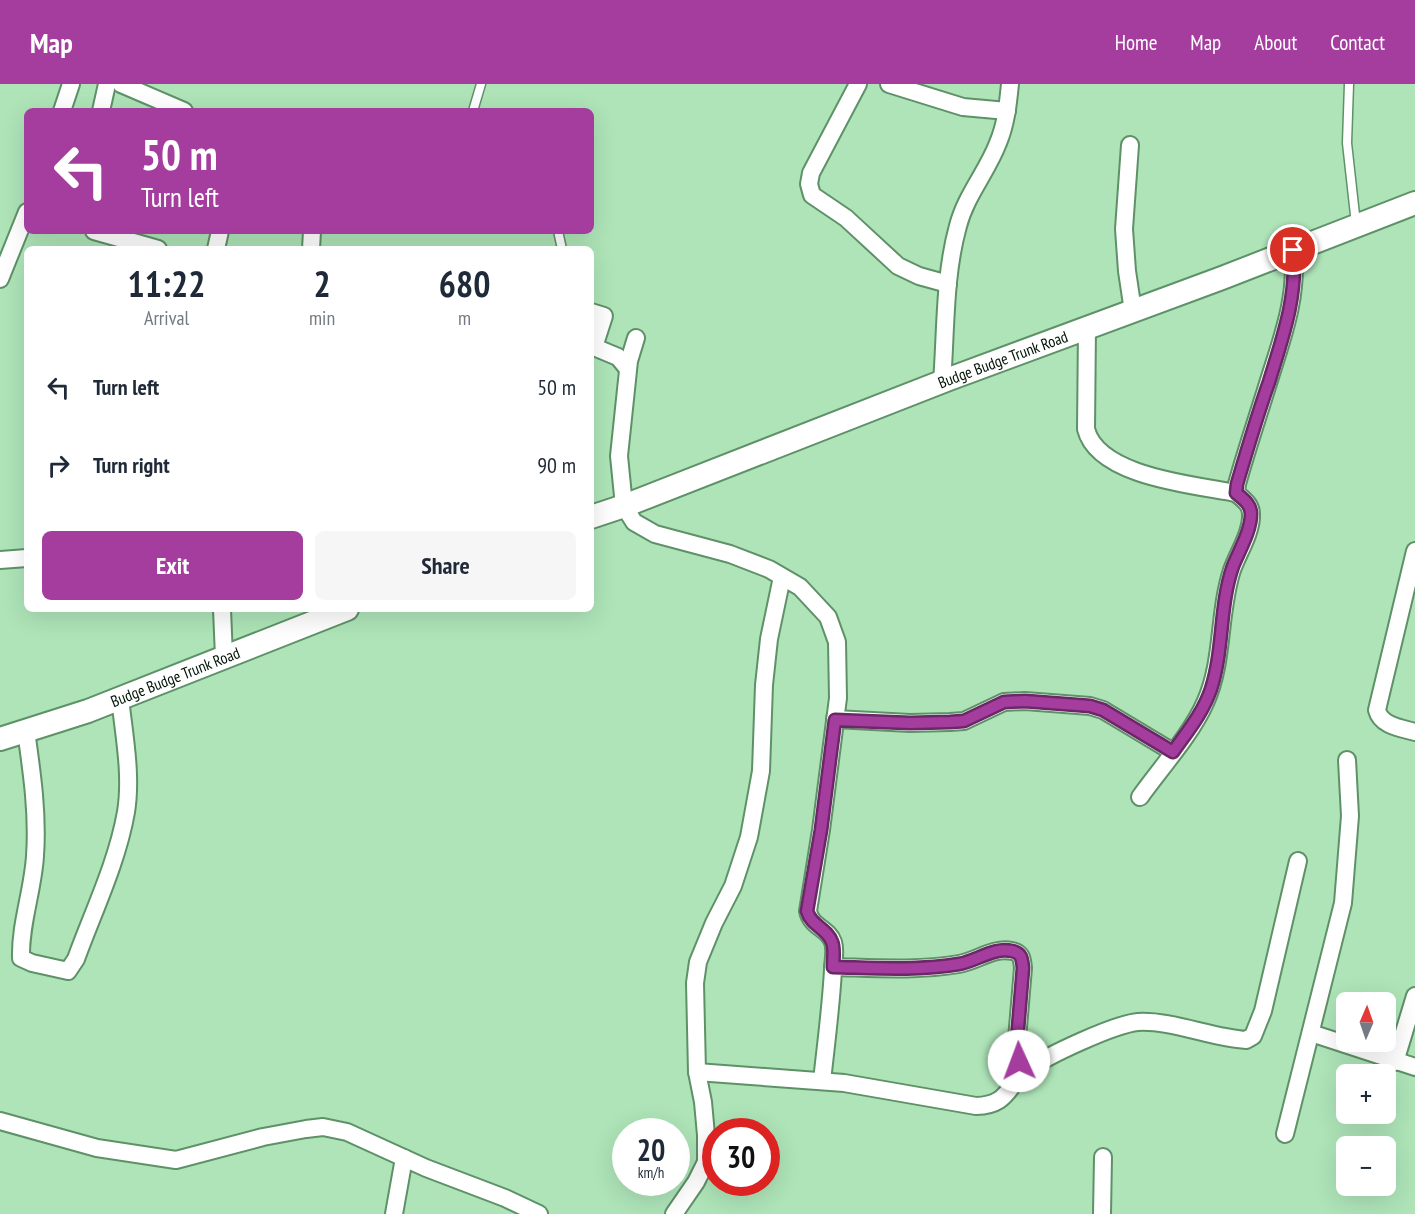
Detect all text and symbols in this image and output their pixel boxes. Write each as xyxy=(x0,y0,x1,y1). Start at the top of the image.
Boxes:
text: Map xyxy=(30,24,73,61)
text: Home xyxy=(1115,29,1157,56)
text: Map xyxy=(1190,29,1221,56)
text: About xyxy=(1254,29,1297,56)
text: Contact xyxy=(1330,29,1385,56)
text: 50 m xyxy=(141,127,218,182)
icon: left xyxy=(42,132,120,210)
text: Turn left xyxy=(141,180,219,214)
pin xyxy=(1267,224,1318,275)
icon: arrive xyxy=(1276,233,1309,266)
text: 11:22 xyxy=(128,260,205,307)
text: 2 xyxy=(313,260,331,307)
text: 680 xyxy=(439,260,490,307)
text: Arrival xyxy=(144,305,189,331)
text: min xyxy=(309,305,335,331)
text: m xyxy=(458,305,471,331)
street label: Budge Budge Trunk Road xyxy=(935,326,1071,392)
icon: left xyxy=(42,371,75,404)
text: Turn left xyxy=(93,373,159,401)
text: 50 m xyxy=(537,373,576,401)
icon: right xyxy=(42,449,75,482)
text: Turn right xyxy=(93,451,170,479)
text: 90 m xyxy=(537,451,576,479)
button: Exit xyxy=(42,531,303,600)
button: Share xyxy=(315,531,576,600)
street label: Budge Budge Trunk Road xyxy=(108,642,243,711)
north arrow xyxy=(1336,992,1396,1052)
map controls xyxy=(1336,992,1396,1196)
position arrow xyxy=(987,1029,1051,1093)
button: + xyxy=(1336,1064,1396,1124)
speed limit sign: 30 xyxy=(702,1118,780,1196)
text: 20 xyxy=(637,1130,665,1169)
button: − xyxy=(1336,1136,1396,1196)
text: km/h xyxy=(638,1163,664,1182)

